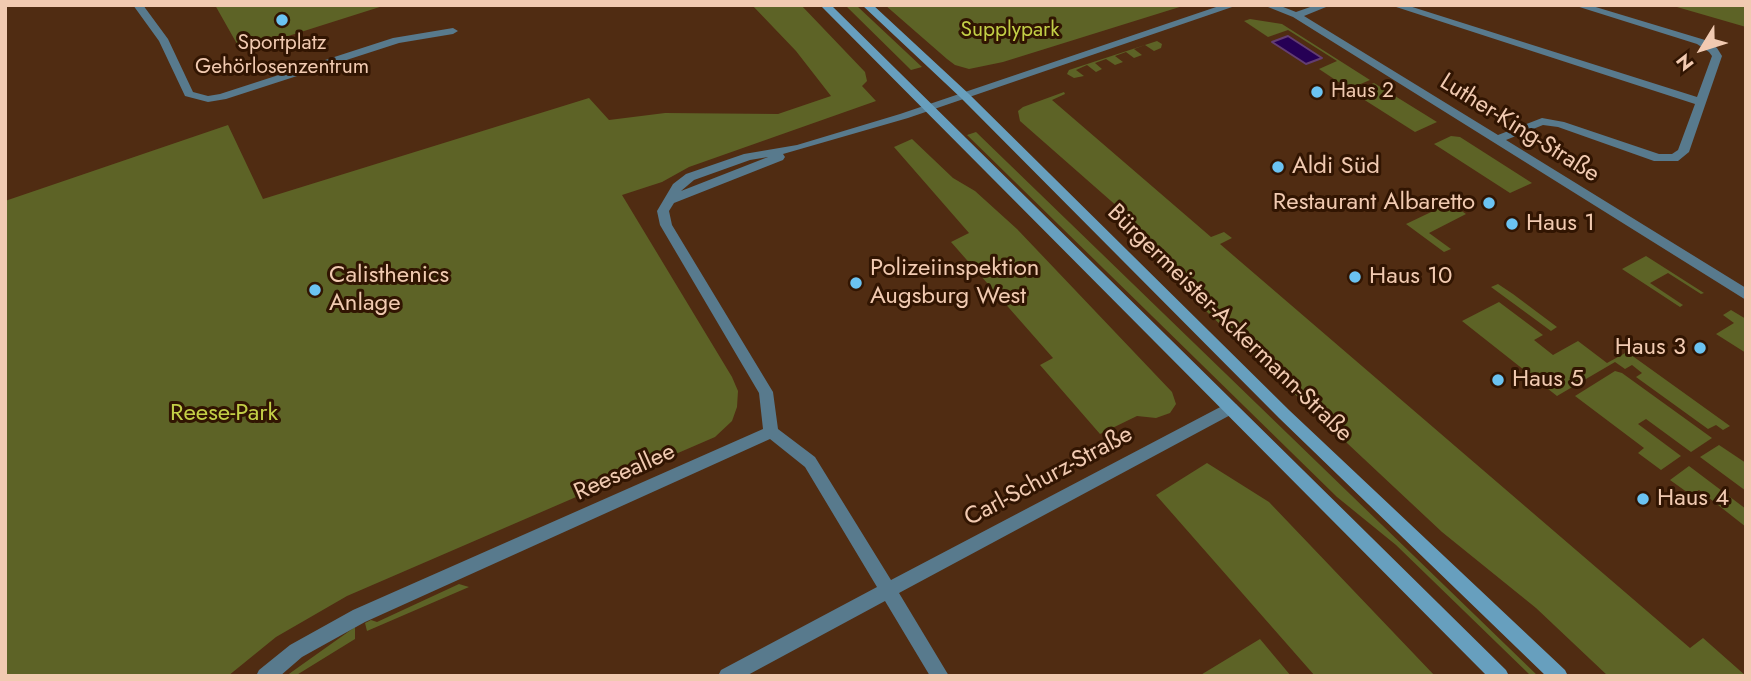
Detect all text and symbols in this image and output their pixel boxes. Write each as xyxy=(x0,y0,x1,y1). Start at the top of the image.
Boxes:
marker: Sportplatz Gehörlosenzentrum xyxy=(274,12,290,28)
north arrow xyxy=(1667,14,1737,84)
park label: Supplypark xyxy=(960,18,1060,44)
place label: Sportplatz Gehörlosenzentrum xyxy=(195,31,369,81)
text: N xyxy=(1670,48,1700,76)
street label: Luther-King-Straße xyxy=(1434,68,1604,190)
place label: Haus 2 xyxy=(1331,79,1394,105)
marker: Haus 2 xyxy=(1309,84,1325,100)
place label: Aldi Süd xyxy=(1292,153,1380,181)
marker: Aldi Süd xyxy=(1270,159,1286,175)
place label: Restaurant Albaretto xyxy=(1273,189,1475,217)
marker: Restaurant Albaretto xyxy=(1481,195,1497,211)
street label: Bürgermeister-Ackermann-Straße xyxy=(1100,199,1358,449)
place label: Haus 1 xyxy=(1526,210,1595,238)
marker: Haus 1 xyxy=(1504,216,1520,232)
place label: Polizeiinspektion Augsburg West xyxy=(870,255,1039,311)
place label: Calisthenics Anlage xyxy=(329,262,449,318)
place label: Haus 10 xyxy=(1369,263,1452,291)
marker: Haus 10 xyxy=(1347,269,1363,285)
marker: Polizeiinspektion Augsburg West xyxy=(848,275,864,291)
marker: Calisthenics Anlage xyxy=(307,282,323,298)
place label: Haus 3 xyxy=(1615,334,1686,362)
marker: Haus 3 xyxy=(1692,340,1708,356)
place label: Haus 5 xyxy=(1512,366,1584,394)
marker: Haus 5 xyxy=(1490,372,1506,388)
park label: Reese-Park xyxy=(170,400,278,428)
street label: Carl-Schurz-Straße xyxy=(960,421,1138,533)
street label: Reeseallee xyxy=(570,438,680,508)
place label: Haus 4 xyxy=(1657,485,1729,513)
marker: Haus 4 xyxy=(1635,491,1651,507)

